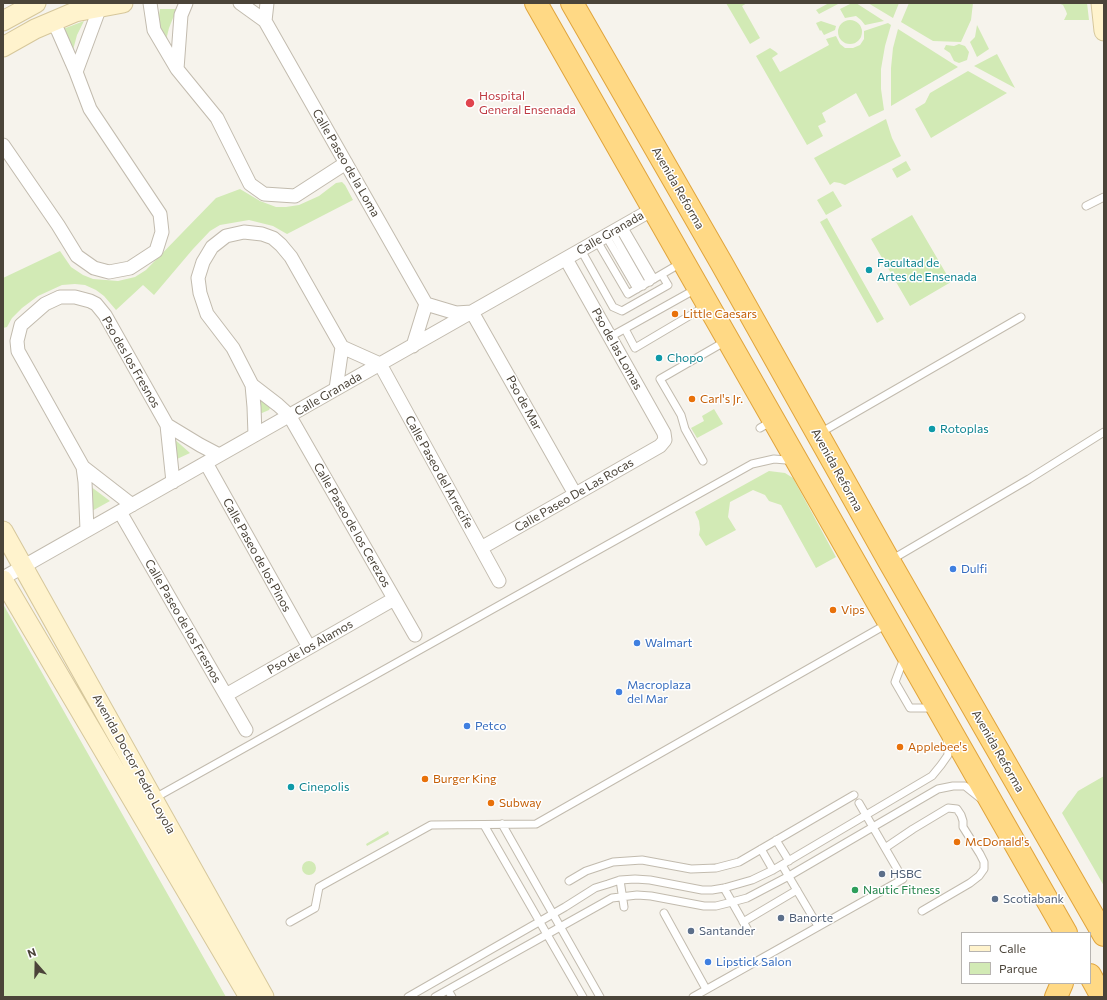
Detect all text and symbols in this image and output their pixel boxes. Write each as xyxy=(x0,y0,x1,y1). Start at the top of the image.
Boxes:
place label: Hospital General Ensenada xyxy=(479,89,576,117)
marker: Hospital General Ensenada xyxy=(464,97,476,109)
street label: Calle Paseo de la Loma xyxy=(309,106,383,220)
street label: Avenida Reforma xyxy=(649,144,707,232)
street label: Calle Granada xyxy=(574,208,646,258)
place label: Facultad de Artes de Ensenada xyxy=(877,256,977,284)
marker: Facultad de Artes de Ensenada xyxy=(864,265,874,275)
street label: Pso de las Lomas xyxy=(589,306,645,392)
place label: Little Caesars xyxy=(683,307,757,321)
marker: Little Caesars xyxy=(670,309,680,319)
street label: Pso des los Fresnos xyxy=(99,314,163,410)
place label: Chopo xyxy=(667,351,704,365)
marker: Chopo xyxy=(654,353,664,363)
street label: Calle Granada xyxy=(292,369,364,419)
street label: Pso de Mar xyxy=(503,373,545,433)
place label: Carl's Jr. xyxy=(700,392,743,406)
marker: Carl's Jr. xyxy=(687,394,697,404)
street label: Calle Paseo del Arrecife xyxy=(402,413,476,531)
place label: Rotoplas xyxy=(940,422,989,436)
marker: Rotoplas xyxy=(927,424,937,434)
street label: Avenida Reforma xyxy=(808,426,866,514)
street label: Calle Paseo De Las Rocas xyxy=(512,455,636,535)
street label: Calle Paseo de los Cerezos xyxy=(310,460,394,590)
street label: Calle Paseo de los Pinos xyxy=(220,496,294,614)
street label: Calle Paseo de los Fresnos xyxy=(142,557,224,685)
place label: Dulfi xyxy=(961,562,987,576)
marker: Dulfi xyxy=(948,564,958,574)
place label: Vips xyxy=(841,603,865,617)
marker: Vips xyxy=(828,605,838,615)
street label: Pso de los Alamos xyxy=(265,617,355,677)
place label: Walmart xyxy=(645,636,692,650)
marker: Walmart xyxy=(632,638,642,648)
place label: Macroplaza del Mar xyxy=(627,678,691,706)
marker: Macroplaza del Mar xyxy=(614,687,624,697)
street label: Avenida Doctor Pedro Loyola xyxy=(90,692,178,836)
street label: Avenida Reforma xyxy=(969,707,1027,795)
place label: Petco xyxy=(475,719,507,733)
marker: Petco xyxy=(462,721,472,731)
place label: Applebee's xyxy=(908,740,967,754)
marker: Applebee's xyxy=(895,742,905,752)
place label: Burger King xyxy=(433,772,497,786)
marker: Burger King xyxy=(420,774,430,784)
place label: Cinepolis xyxy=(299,780,349,794)
marker: Cinepolis xyxy=(286,782,296,792)
place label: Subway xyxy=(499,796,542,810)
marker: Subway xyxy=(486,798,496,808)
place label: McDonald's xyxy=(965,835,1029,849)
marker: McDonald's xyxy=(952,837,962,847)
place label: HSBC xyxy=(890,867,922,881)
marker: HSBC xyxy=(877,869,887,879)
place label: Nautic Fitness xyxy=(863,883,940,897)
marker: Nautic Fitness xyxy=(850,885,860,895)
place label: Scotiabank xyxy=(1003,892,1064,906)
marker: Scotiabank xyxy=(990,894,1000,904)
place label: Banorte xyxy=(789,911,833,925)
marker: Banorte xyxy=(776,913,786,923)
place label: Santander xyxy=(699,924,755,938)
marker: Santander xyxy=(686,926,696,936)
legend xyxy=(961,932,1091,984)
text: Calle xyxy=(999,941,1026,955)
north arrow xyxy=(16,944,56,984)
text: N xyxy=(26,945,38,960)
place label: Lipstick Salon xyxy=(716,955,792,969)
marker: Lipstick Salon xyxy=(703,957,713,967)
text: Parque xyxy=(999,961,1037,975)

